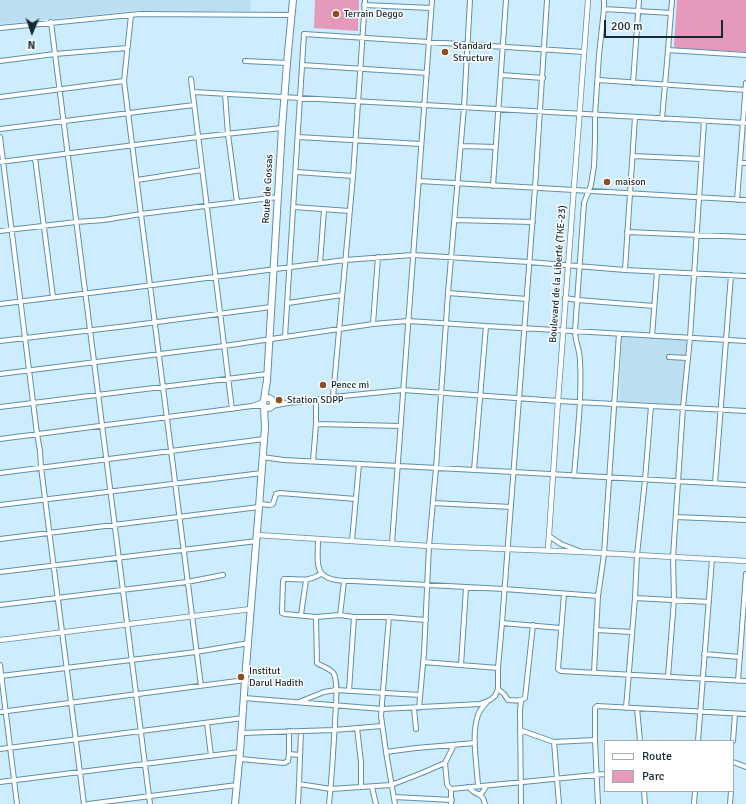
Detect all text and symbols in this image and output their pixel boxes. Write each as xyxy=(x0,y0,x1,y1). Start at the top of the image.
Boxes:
place label: Terrain Deggo xyxy=(344,8,403,20)
marker: Terrain Deggo xyxy=(331,9,341,19)
north arrow xyxy=(12,12,52,52)
scale bar xyxy=(606,12,725,38)
text: 200 m xyxy=(611,19,643,34)
text: N xyxy=(28,38,36,51)
place label: Standard Structure xyxy=(453,40,493,64)
marker: Standard Structure xyxy=(440,47,450,57)
street label: Route de Gossas xyxy=(260,154,276,224)
place label: maison xyxy=(615,176,646,188)
marker: maison xyxy=(602,177,612,187)
street label: Boulevard de la Liberté (TKE-23) xyxy=(547,205,569,343)
place label: Pencc mi xyxy=(331,379,369,391)
marker: Pencc mi xyxy=(318,380,328,390)
place label: Station SDPP xyxy=(287,394,344,406)
marker: Station SDPP xyxy=(274,395,284,405)
place label: Institut Darul Hadith xyxy=(249,665,303,688)
marker: Institut Darul Hadith xyxy=(236,672,246,682)
legend xyxy=(604,740,734,792)
text: Route xyxy=(642,749,672,764)
text: Parc xyxy=(642,769,664,784)

